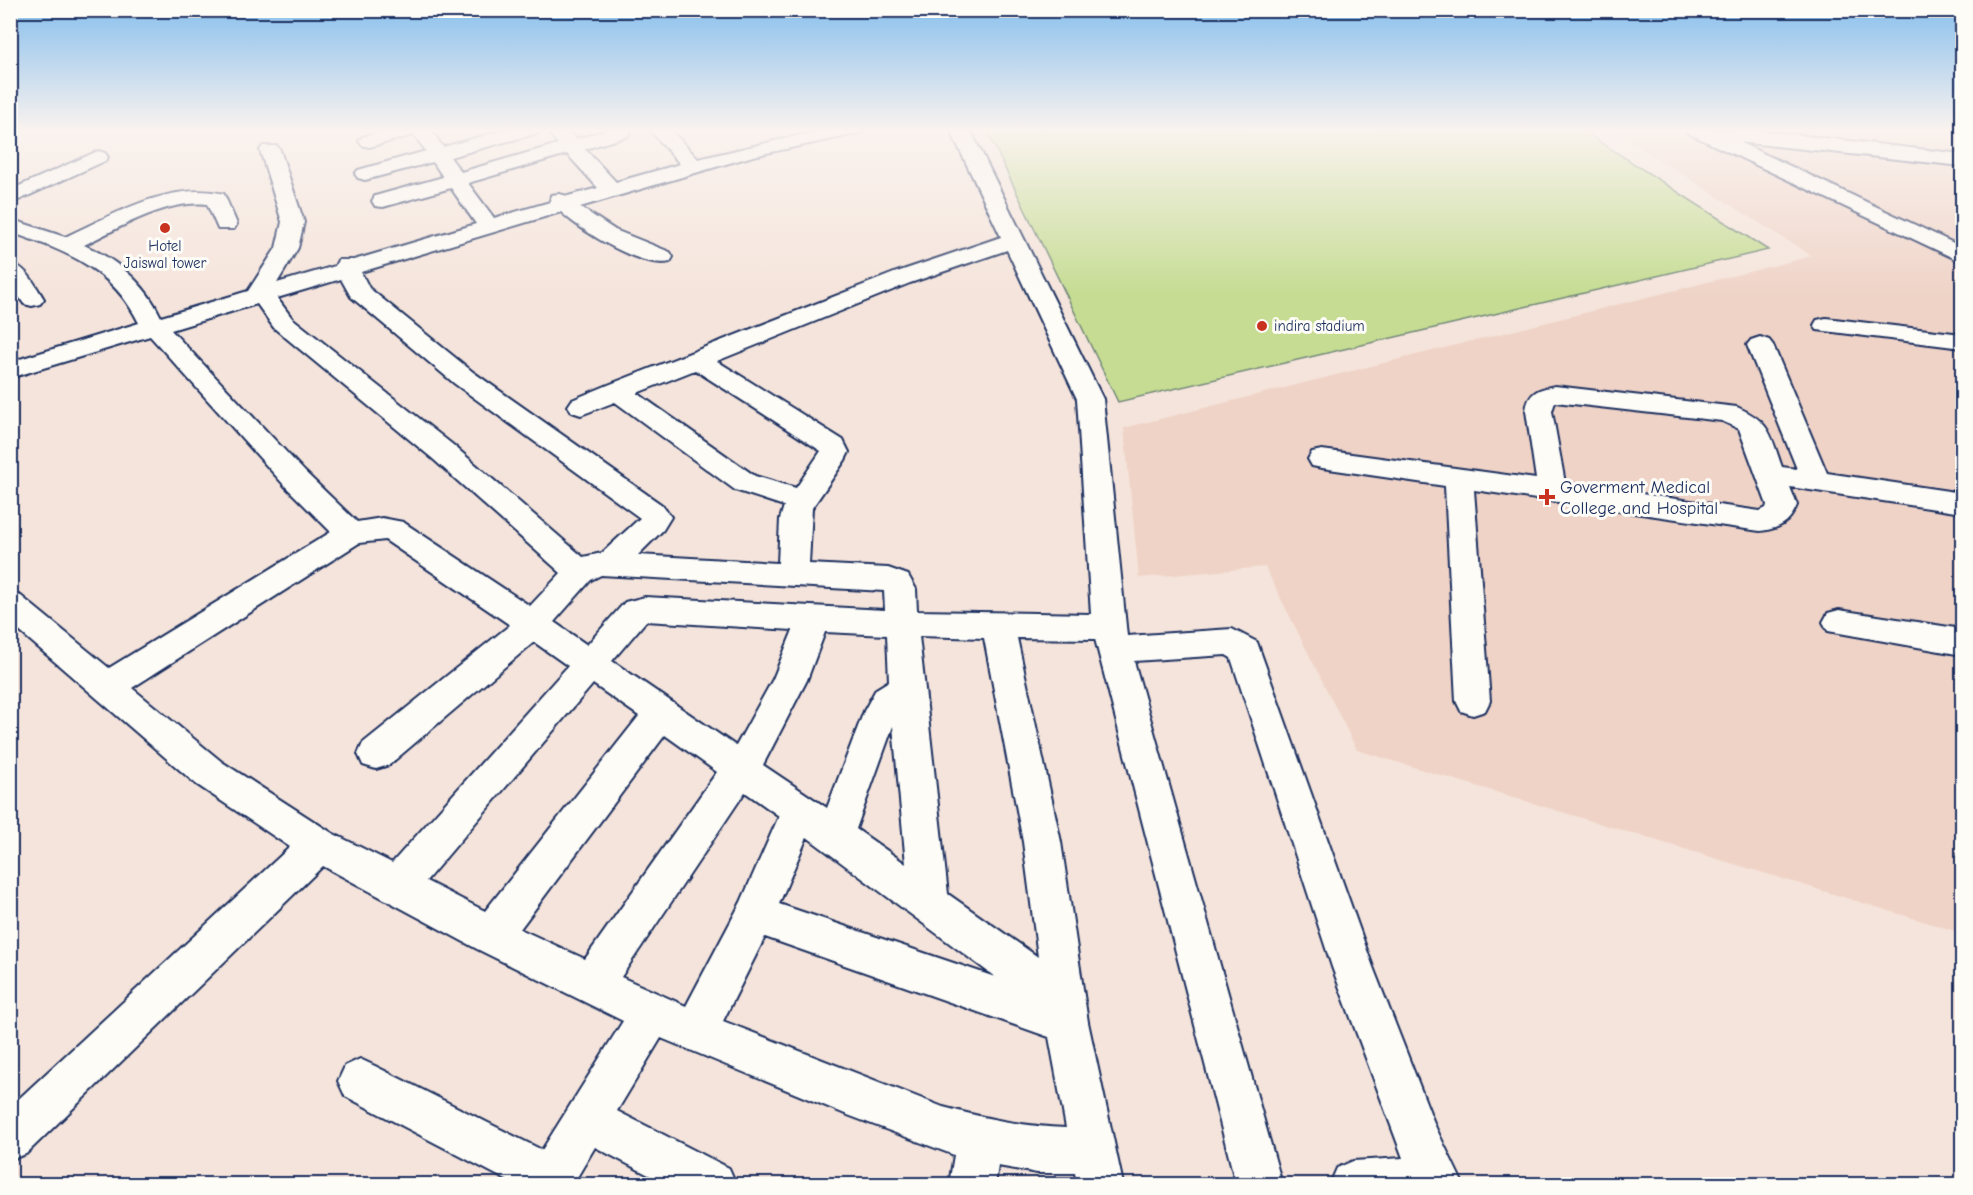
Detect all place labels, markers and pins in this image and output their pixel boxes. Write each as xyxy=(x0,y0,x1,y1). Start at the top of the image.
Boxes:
marker: Hotel Jaiswal tower xyxy=(158,221,172,235)
place label: Hotel Jaiswal tower xyxy=(124,237,206,272)
place label: indira stadium xyxy=(1274,317,1365,335)
marker: indira stadium xyxy=(1255,319,1269,333)
place label: Goverment Medical College and Hospital xyxy=(1560,477,1718,519)
marker: Goverment Medical College and Hospital xyxy=(1538,488,1556,506)

